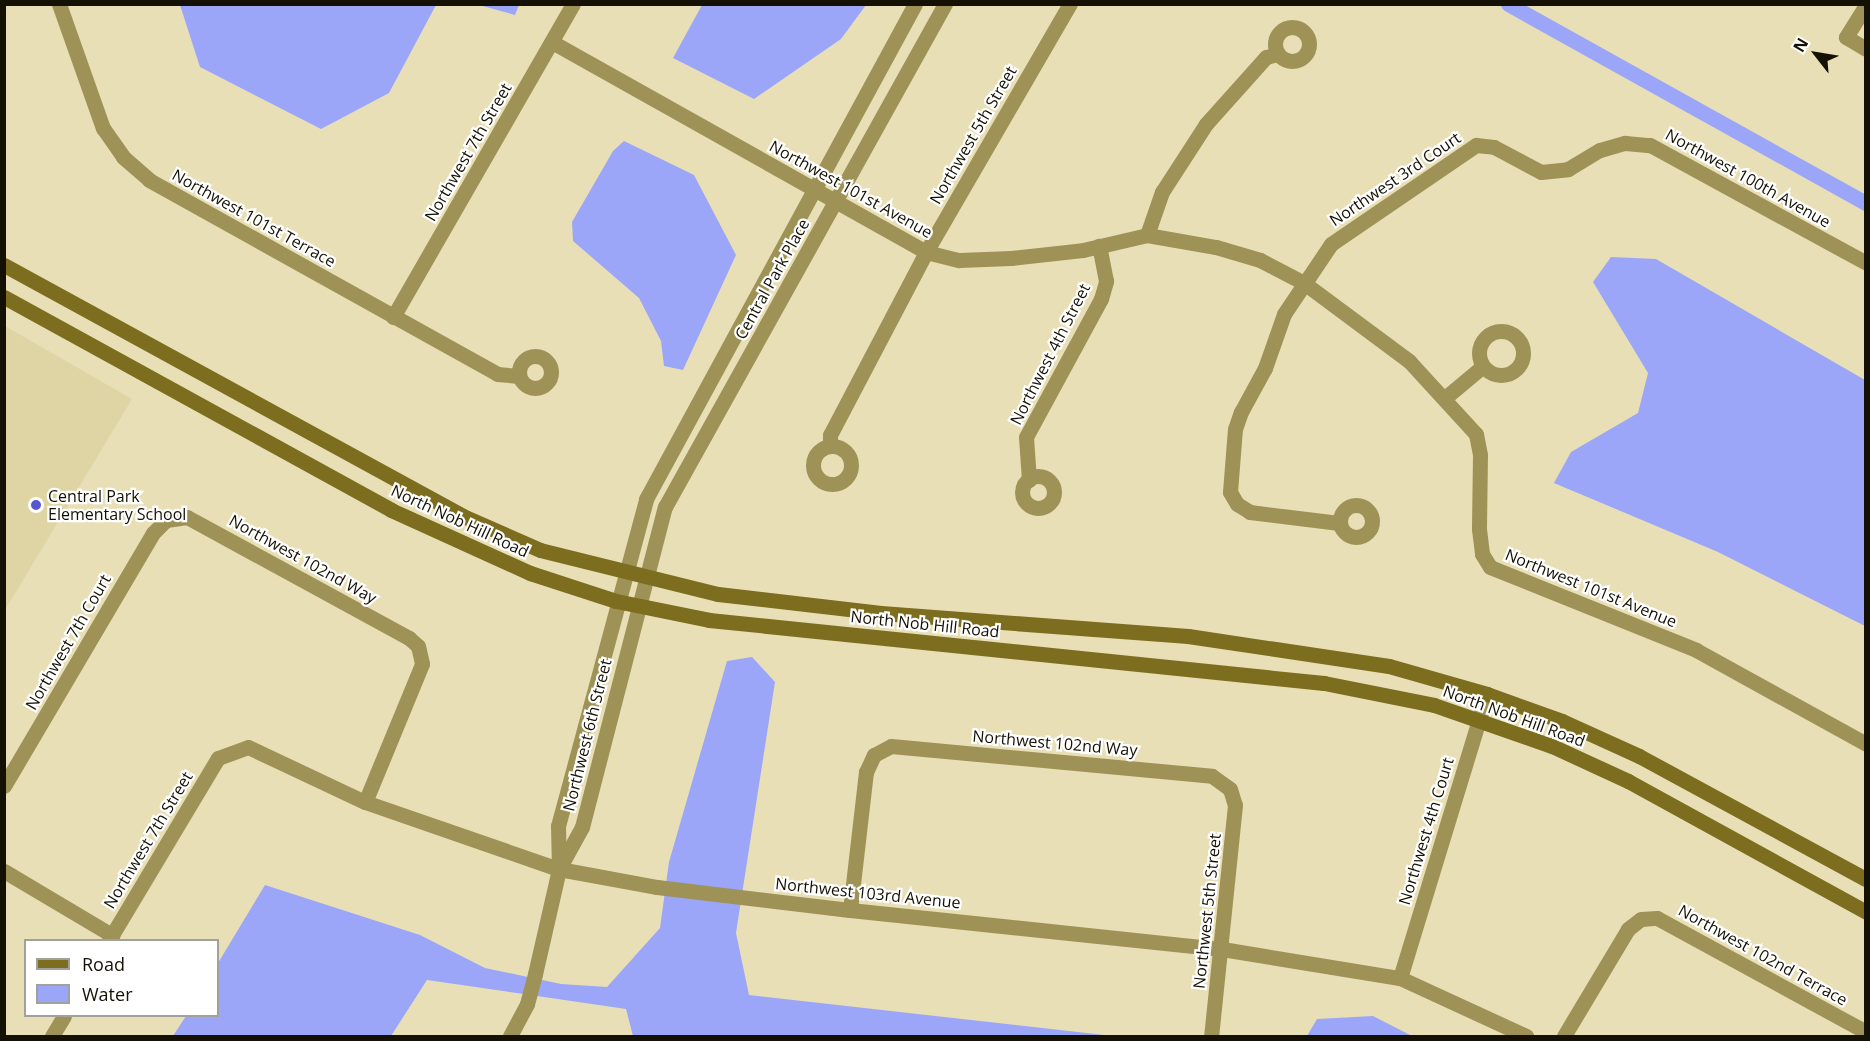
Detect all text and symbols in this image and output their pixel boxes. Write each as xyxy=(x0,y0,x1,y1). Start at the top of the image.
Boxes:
north arrow xyxy=(1786,24,1846,84)
text: N xyxy=(1788,33,1813,56)
street label: Northwest 5th Street xyxy=(926,63,1020,207)
street label: Northwest 7th Street xyxy=(421,80,515,224)
street label: Northwest 100th Avenue xyxy=(1662,125,1834,231)
street label: Northwest 3rd Court xyxy=(1326,128,1464,230)
street label: Northwest 101st Avenue xyxy=(766,136,936,242)
street label: Northwest 101st Terrace xyxy=(169,165,339,271)
street label: Central Park Place xyxy=(731,215,813,343)
street label: Northwest 4th Street xyxy=(1006,280,1094,428)
street label: North Nob Hill Road xyxy=(388,481,532,561)
place label: Central Park Elementary School xyxy=(48,486,186,524)
marker: Central Park Elementary School xyxy=(29,498,43,512)
street label: Northwest 102nd Way xyxy=(226,510,380,608)
street label: Northwest 101st Avenue xyxy=(1502,545,1680,631)
street label: Northwest 7th Court xyxy=(21,571,115,713)
street label: North Nob Hill Road xyxy=(850,607,1000,641)
street label: Northwest 6th Street xyxy=(559,657,615,813)
street label: North Nob Hill Road xyxy=(1440,681,1588,751)
street label: Northwest 102nd Way xyxy=(972,726,1138,760)
street label: Northwest 4th Court xyxy=(1394,755,1458,907)
street label: Northwest 7th Street xyxy=(100,768,196,912)
street label: Northwest 5th Street xyxy=(1189,832,1225,990)
street label: Northwest 103rd Avenue xyxy=(774,874,962,912)
street label: Northwest 102nd Terrace xyxy=(1675,900,1851,1010)
legend xyxy=(24,939,219,1017)
text: Road xyxy=(82,952,125,976)
text: Water xyxy=(82,982,133,1006)

